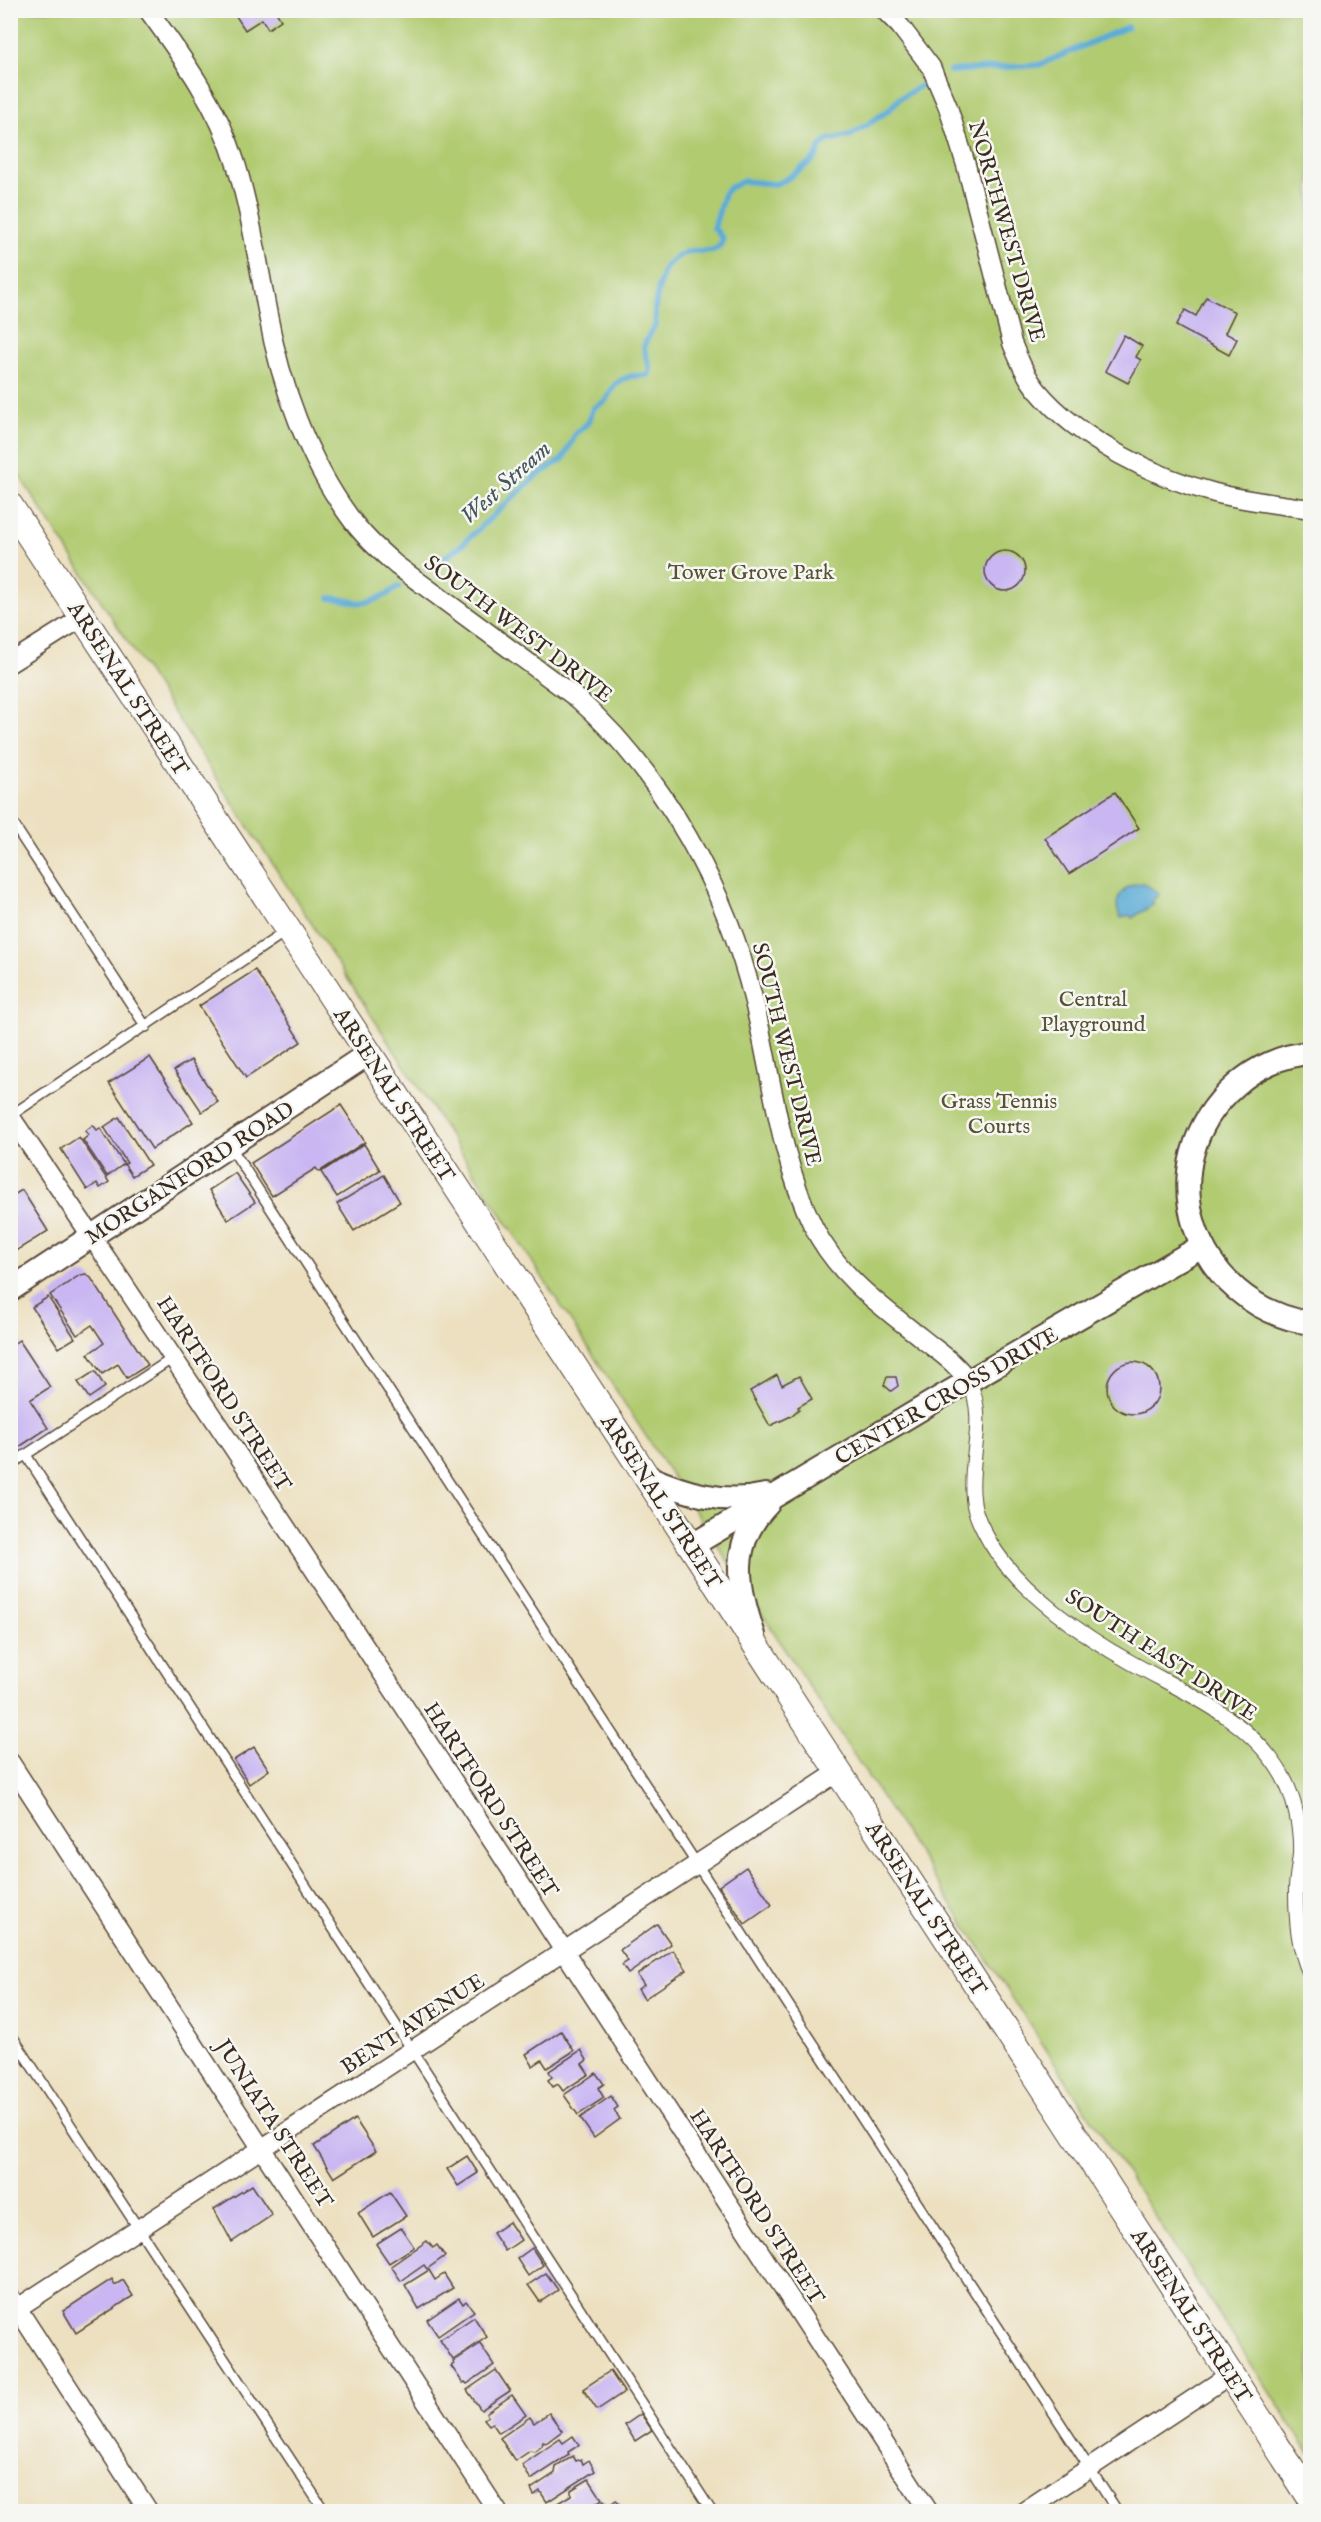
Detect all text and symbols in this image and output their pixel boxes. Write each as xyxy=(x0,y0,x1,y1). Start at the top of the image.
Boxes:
street label: NORTHWEST DRIVE xyxy=(961,117,1051,346)
water label: West Stream xyxy=(454,434,558,532)
street label: SOUTH WEST DRIVE xyxy=(418,549,618,710)
park label: Tower Grove Park xyxy=(668,559,835,587)
street label: ARSENAL STREET xyxy=(60,596,194,782)
street label: SOUTH WEST DRIVE xyxy=(745,940,827,1169)
park label: Central Playground xyxy=(1040,986,1146,1039)
street label: ARSENAL STREET xyxy=(326,1002,460,1188)
park label: Grass Tennis Courts xyxy=(941,1088,1057,1141)
street label: MORGANFORD ROAD xyxy=(80,1096,300,1252)
street label: HARTFORD STREET xyxy=(150,1291,297,1497)
street label: CENTER CROSS DRIVE xyxy=(830,1321,1064,1472)
street label: ARSENAL STREET xyxy=(593,1409,727,1595)
street label: SOUTH EAST DRIVE xyxy=(1060,1583,1262,1728)
street label: HARTFORD STREET xyxy=(417,1697,564,1903)
street label: ARSENAL STREET xyxy=(858,1816,992,2002)
street label: BENT AVENUE xyxy=(336,1968,490,2082)
street label: JUNIATA STREET xyxy=(207,2032,338,2214)
street label: HARTFORD STREET xyxy=(683,2104,830,2310)
street label: ARSENAL STREET xyxy=(1123,2223,1257,2409)

